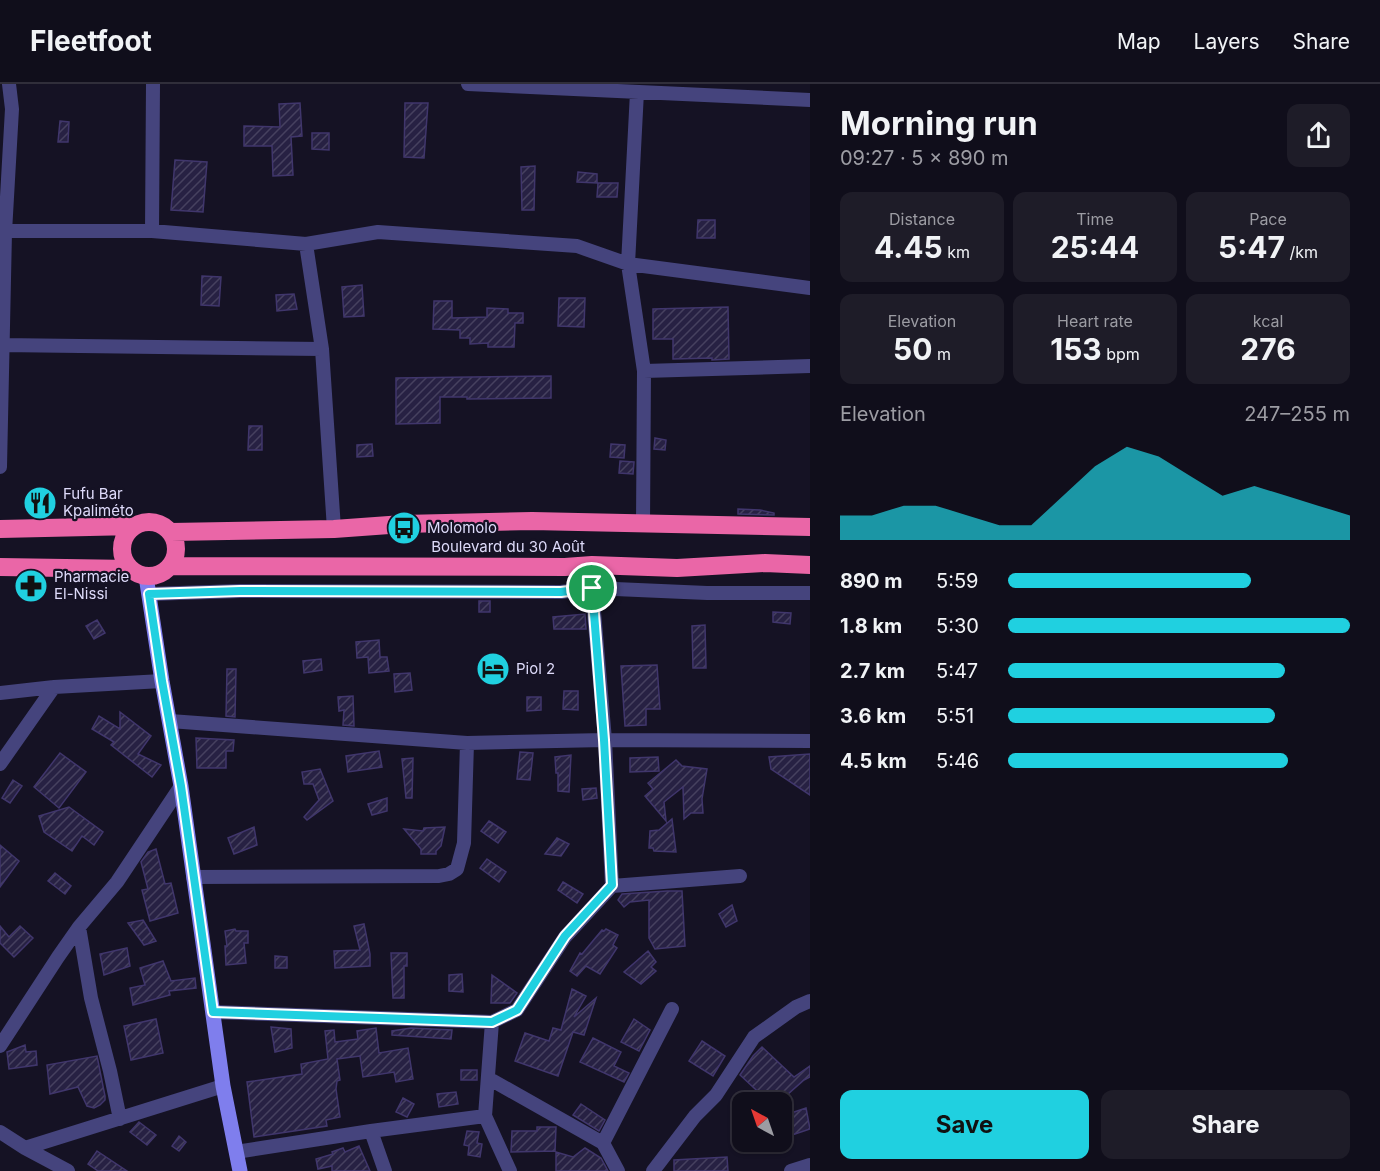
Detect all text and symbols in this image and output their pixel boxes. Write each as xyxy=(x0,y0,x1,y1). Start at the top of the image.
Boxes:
text: Fleetfoot xyxy=(30,24,152,58)
text: Map xyxy=(1117,29,1161,54)
text: Layers xyxy=(1194,29,1260,54)
text: Share xyxy=(1293,29,1350,54)
text: Morning run xyxy=(840,103,1038,143)
button: share xyxy=(1287,104,1350,167)
text: 09:27 · 5 × 890 m xyxy=(840,146,1009,170)
text: Distance xyxy=(889,209,955,229)
text: Time xyxy=(1076,209,1114,229)
text: Pace xyxy=(1249,209,1287,229)
text: 4.45 xyxy=(874,229,943,265)
text: 25:44 xyxy=(1051,229,1139,265)
text: 5:47 xyxy=(1218,229,1285,265)
text: km xyxy=(943,242,970,262)
text: /km xyxy=(1285,242,1318,262)
text: Elevation xyxy=(888,311,956,331)
text: Heart rate xyxy=(1057,311,1133,331)
text: kcal xyxy=(1253,311,1283,331)
text: 50 xyxy=(893,331,932,367)
text: 153 xyxy=(1050,331,1102,367)
text: 276 xyxy=(1240,331,1296,367)
text: m xyxy=(932,344,951,364)
text: bpm xyxy=(1102,344,1140,364)
text: Elevation xyxy=(840,402,926,426)
text: 247–255 m xyxy=(1244,402,1350,426)
place label: Fufu Bar Kpaliméto xyxy=(63,484,134,520)
restaurant icon: Fufu Bar Kpaliméto xyxy=(22,485,58,521)
bus stop icon: Molomolo xyxy=(386,510,422,546)
place label: Molomolo xyxy=(427,518,497,537)
street label: Boulevard du 30 Août xyxy=(431,537,585,556)
pin xyxy=(566,562,617,613)
place label: Pharmacie El-Nissi xyxy=(54,567,129,603)
pharmacy icon: Pharmacie El-Nissi xyxy=(13,568,49,604)
text: 890 m xyxy=(840,569,902,593)
text: 5:59 xyxy=(936,569,978,593)
icon: arrive xyxy=(575,571,608,604)
text: 1.8 km xyxy=(840,614,902,638)
text: 5:30 xyxy=(936,614,979,638)
hotel icon: Piol 2 xyxy=(475,651,511,687)
place label: Piol 2 xyxy=(516,659,555,678)
text: 2.7 km xyxy=(840,659,905,683)
text: 5:47 xyxy=(936,659,978,683)
text: 3.6 km xyxy=(840,704,906,728)
text: 5:51 xyxy=(936,704,974,728)
text: 4.5 km xyxy=(840,749,907,773)
text: 5:46 xyxy=(936,749,979,773)
button: Save xyxy=(840,1090,1089,1159)
button: Share xyxy=(1101,1090,1350,1159)
north arrow xyxy=(732,1092,792,1152)
map controls xyxy=(732,1092,792,1152)

